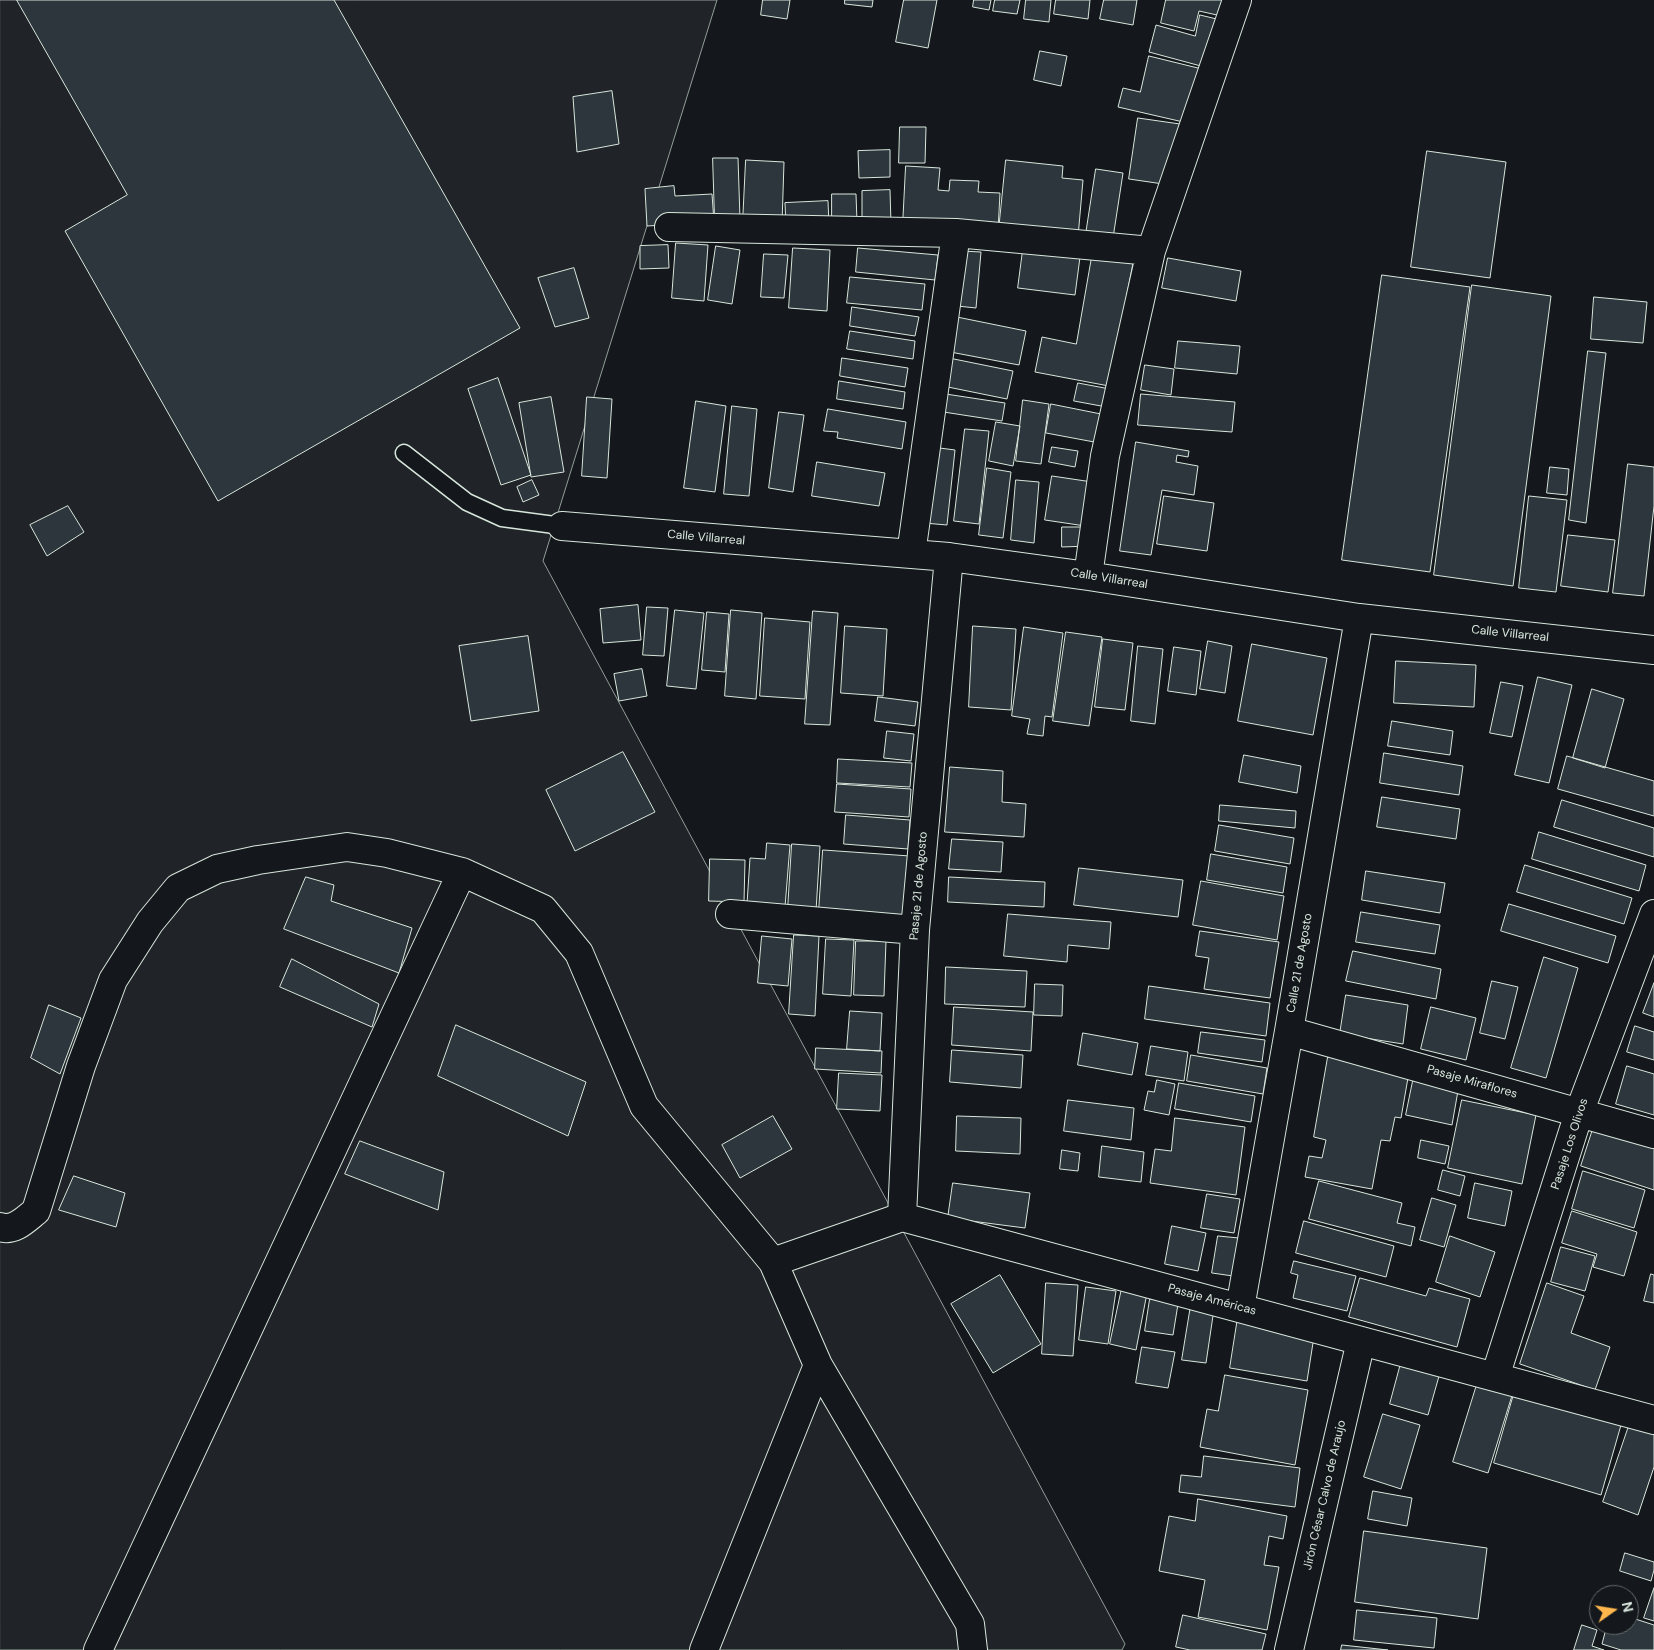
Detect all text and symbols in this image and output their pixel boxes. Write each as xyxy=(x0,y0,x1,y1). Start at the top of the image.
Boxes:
street label: Calle Villarreal xyxy=(667,527,745,549)
street label: Calle Villarreal xyxy=(1069,566,1149,592)
street label: Calle Villarreal xyxy=(1470,623,1550,645)
street label: Pasaje 21 de Agosto xyxy=(907,831,931,941)
street label: Calle 21 de Agosto xyxy=(1284,912,1316,1014)
street label: Pasaje Miraflores xyxy=(1425,1062,1519,1102)
street label: Pasaje Los Olivos xyxy=(1548,1097,1592,1191)
street label: Pasaje Américas xyxy=(1166,1281,1258,1319)
street label: Jirón César Calvo de Araujo xyxy=(1301,1419,1349,1571)
north arrow xyxy=(1589,1585,1639,1635)
text: N xyxy=(1618,1600,1638,1614)

